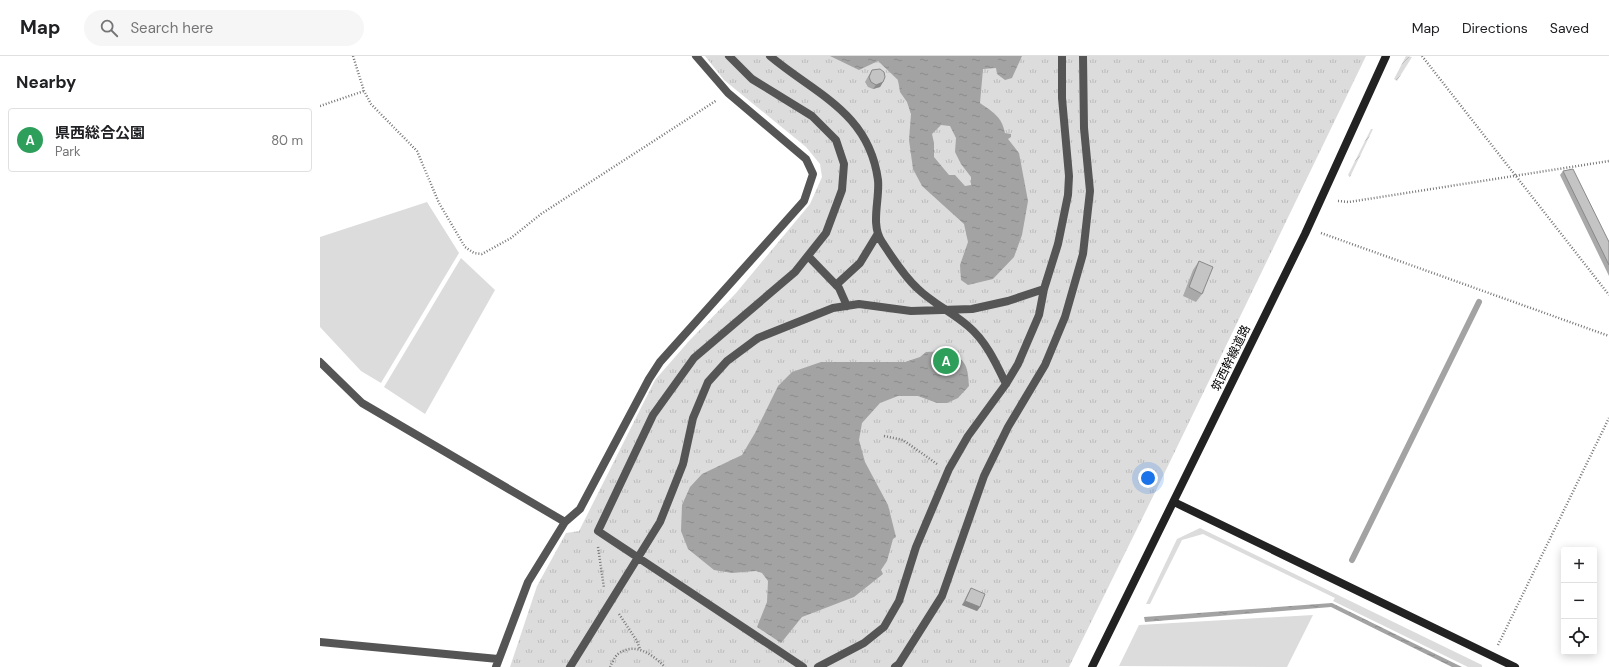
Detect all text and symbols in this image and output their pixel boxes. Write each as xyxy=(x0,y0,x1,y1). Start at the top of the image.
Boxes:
search box xyxy=(84,10,364,46)
text: Map xyxy=(20,15,60,40)
icon: search xyxy=(98,17,120,39)
text: Search here xyxy=(130,18,213,38)
text: Map xyxy=(1412,19,1440,37)
text: Directions xyxy=(1462,19,1528,37)
text: Saved xyxy=(1550,19,1589,37)
text: Nearby xyxy=(16,71,76,93)
text: 県西総合公園 xyxy=(55,123,145,143)
text: A xyxy=(25,132,35,149)
text: 80 m xyxy=(271,132,303,149)
text: Park xyxy=(55,143,81,160)
street label: 筑西幹線道路 xyxy=(1208,322,1254,394)
pin: A xyxy=(933,346,959,376)
your location xyxy=(1138,468,1158,488)
map controls xyxy=(1561,547,1597,655)
button: + xyxy=(1561,547,1597,583)
button: − xyxy=(1561,583,1597,619)
button: locate xyxy=(1561,619,1597,655)

